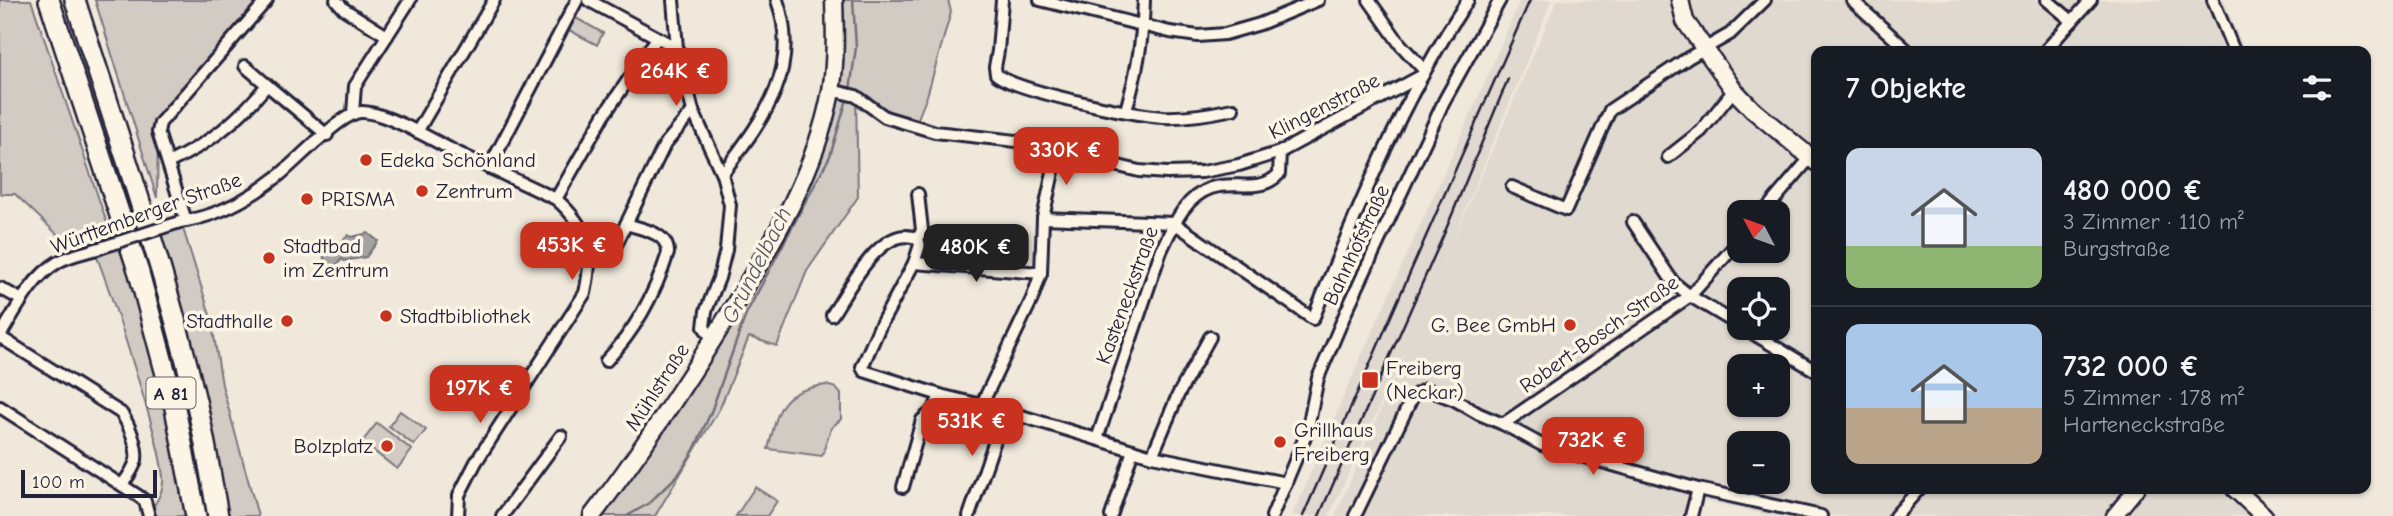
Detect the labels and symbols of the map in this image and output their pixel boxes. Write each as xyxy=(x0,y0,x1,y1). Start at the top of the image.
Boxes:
pin: 264K € xyxy=(619,48,733,108)
street label: Klingenstraße xyxy=(1265,68,1383,144)
pin: 330K € xyxy=(1009,128,1123,187)
place label: Edeka Schönland xyxy=(380,148,536,172)
marker: Edeka Schönland xyxy=(358,152,374,168)
street label: Württemberger Straße xyxy=(47,167,245,259)
place label: Zentrum xyxy=(436,179,513,203)
street label: Bahnhofstraße xyxy=(1318,181,1394,309)
marker: Zentrum xyxy=(414,183,430,199)
place label: PRISMA xyxy=(321,187,395,211)
marker: PRISMA xyxy=(299,191,315,207)
north arrow xyxy=(1727,200,1790,262)
water label: Gründelbach xyxy=(716,203,797,328)
pin: 453K € xyxy=(515,222,629,282)
street label: Kasteneckstraße xyxy=(1091,223,1163,367)
pin: 480K € xyxy=(919,224,1033,284)
place label: Stadtbad im Zentrum xyxy=(283,234,389,282)
marker: Stadtbad im Zentrum xyxy=(261,250,277,266)
street label: Robert-Bosch-Straße xyxy=(1515,270,1683,398)
place label: Stadtbibliothek xyxy=(400,304,530,328)
marker: Stadtbibliothek xyxy=(378,308,394,324)
place label: Stadthalle xyxy=(186,309,273,333)
marker: Stadthalle xyxy=(279,313,295,329)
place label: G. Bee GmbH xyxy=(1431,313,1556,337)
marker: G. Bee GmbH xyxy=(1562,317,1578,333)
street label: Mühlstraße xyxy=(620,339,694,435)
place label: Freiberg (Neckar) xyxy=(1386,356,1464,404)
pin: 197K € xyxy=(423,366,537,425)
marker: Freiberg (Neckar) xyxy=(1360,370,1380,390)
road number: A 81 xyxy=(146,378,196,408)
pin: 531K € xyxy=(915,398,1029,458)
place label: Grillhaus Freiberg xyxy=(1294,418,1373,466)
pin: 732K € xyxy=(1536,418,1650,477)
place label: Bolzplatz xyxy=(293,434,373,458)
marker: Grillhaus Freiberg xyxy=(1272,434,1288,450)
marker: Bolzplatz xyxy=(379,438,395,454)
scale bar xyxy=(21,467,158,499)

